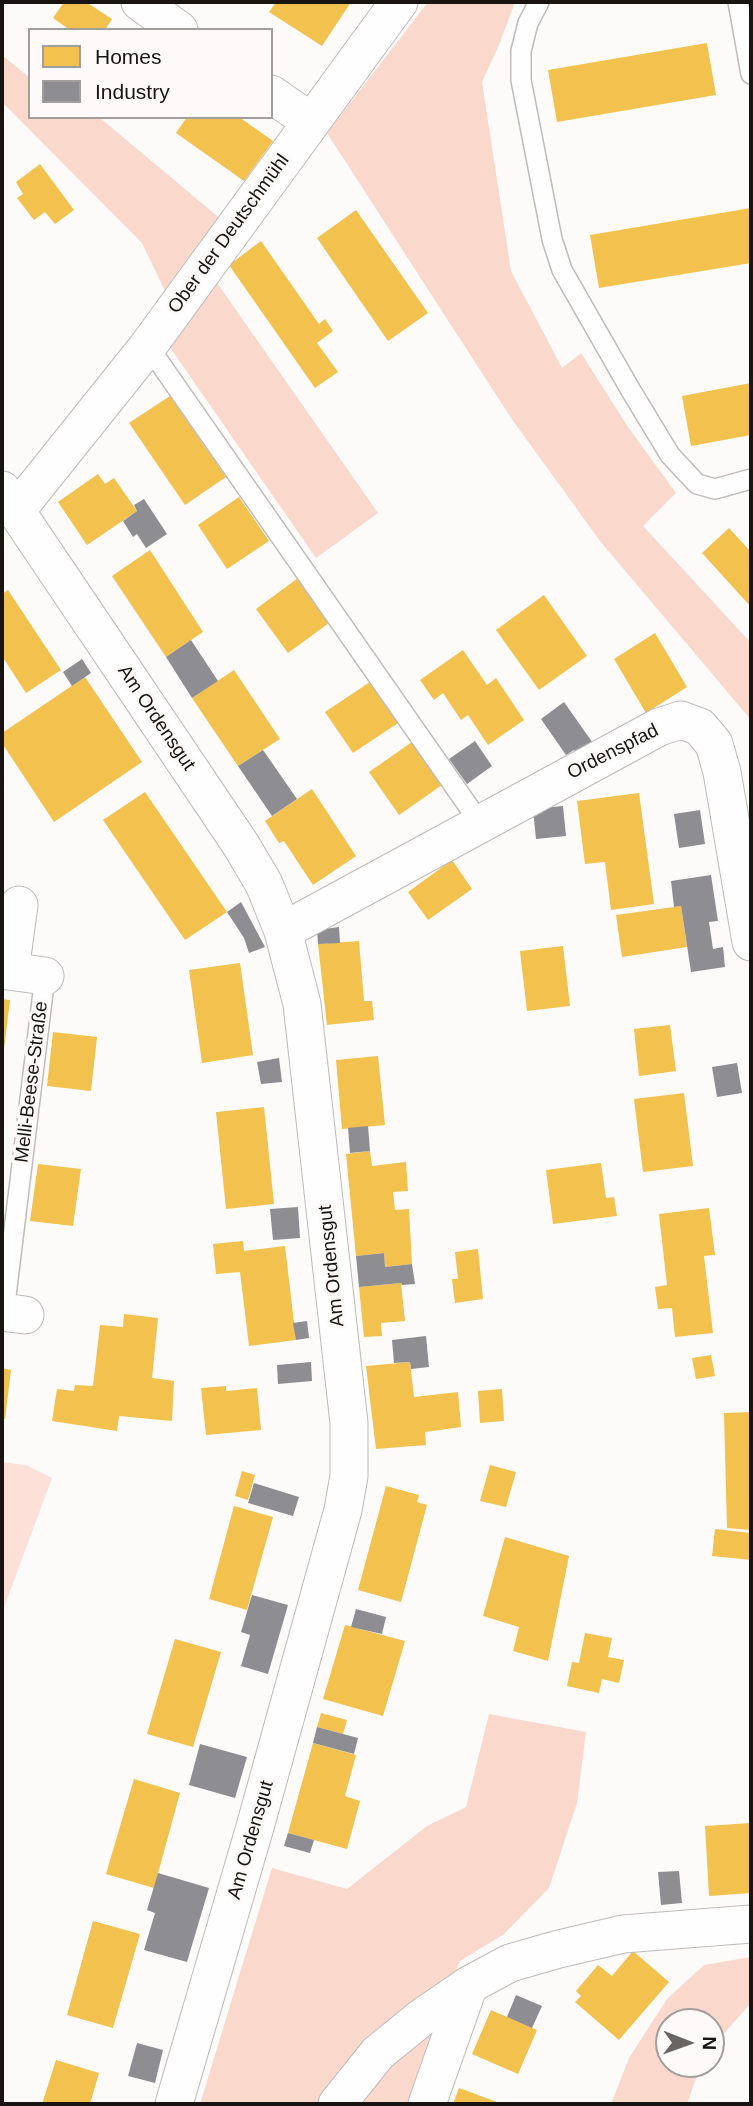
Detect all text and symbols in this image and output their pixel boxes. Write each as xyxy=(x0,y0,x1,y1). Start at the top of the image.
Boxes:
legend xyxy=(28,28,273,119)
text: Homes xyxy=(95,45,162,68)
text: Industry xyxy=(95,80,170,103)
street label: Ober der Deutschmühl xyxy=(164,150,294,318)
street label: Am Ordensgut xyxy=(112,661,200,775)
street label: Ordenspfad xyxy=(564,719,662,785)
street label: Melli-Beese-Straße xyxy=(11,1000,53,1164)
street label: Am Ordensgut xyxy=(314,1204,350,1328)
street label: Am Ordensgut xyxy=(223,1778,279,1902)
north arrow xyxy=(655,2008,725,2078)
text: N xyxy=(699,2036,720,2050)

